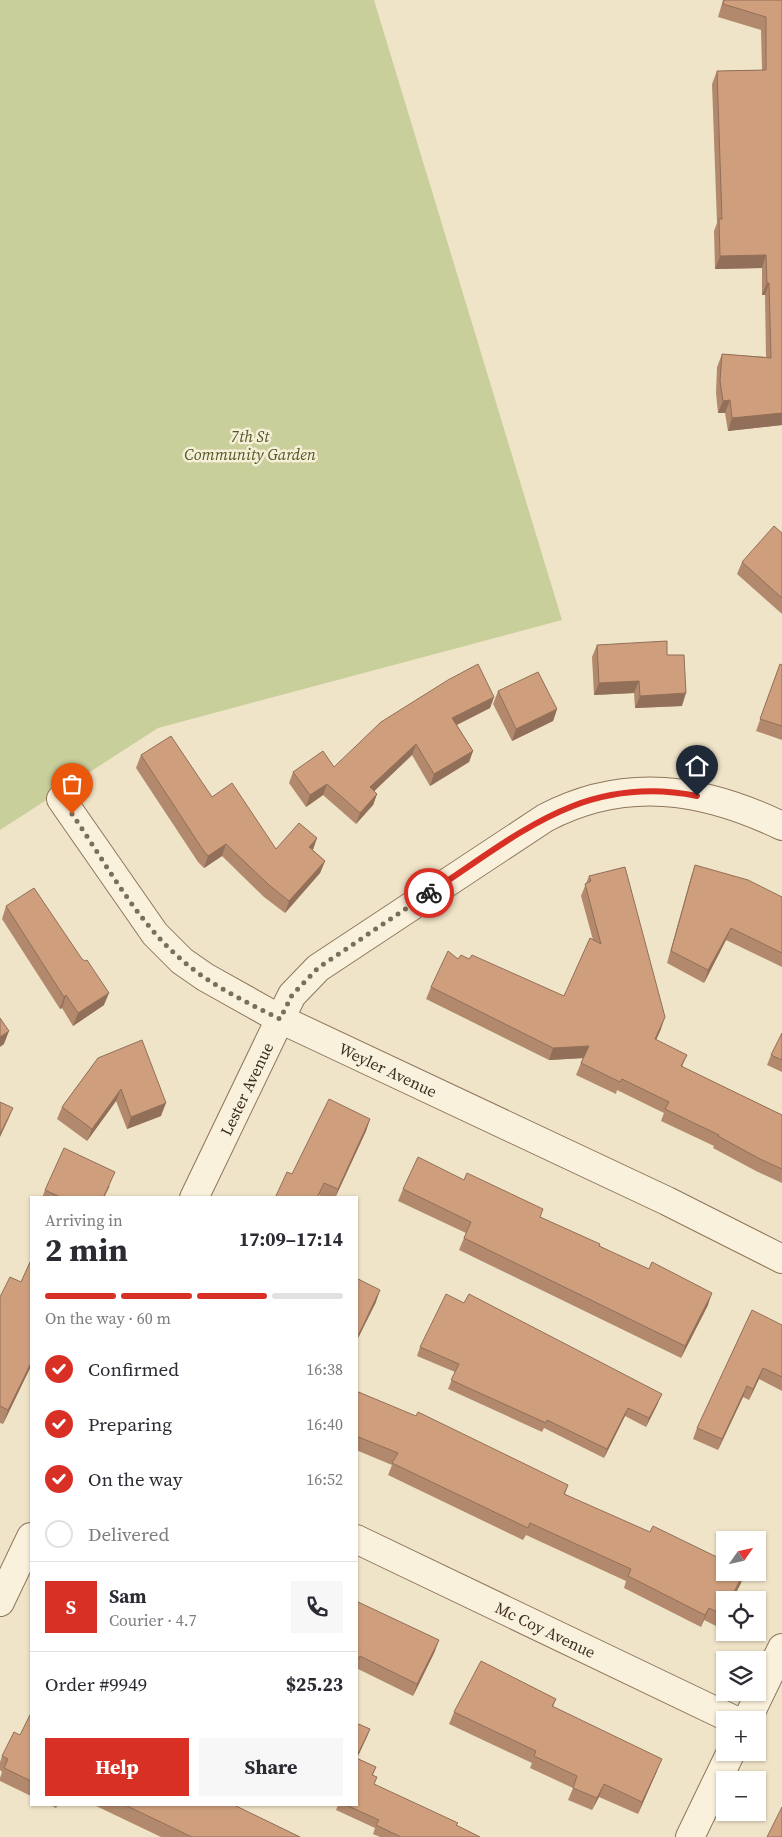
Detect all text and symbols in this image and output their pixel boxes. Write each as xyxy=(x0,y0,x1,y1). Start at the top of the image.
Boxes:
park label: 7th St Community Garden xyxy=(184,425,316,465)
pin xyxy=(676,745,718,796)
icon: home xyxy=(683,752,711,780)
pin xyxy=(51,763,93,814)
icon: bag xyxy=(58,770,86,798)
courier xyxy=(404,868,454,918)
icon: bike xyxy=(415,879,443,907)
street label: Weyler Avenue xyxy=(335,1037,441,1102)
street label: Lester Avenue xyxy=(215,1039,278,1139)
text: Arriving in xyxy=(45,1209,123,1231)
text: 17:09–17:14 xyxy=(239,1226,343,1252)
text: 2 min xyxy=(45,1228,128,1272)
text: On the way · 60 m xyxy=(45,1307,171,1329)
icon: check xyxy=(45,1355,73,1383)
text: Confirmed xyxy=(88,1356,179,1382)
text: 16:38 xyxy=(306,1358,343,1380)
icon: check xyxy=(45,1410,73,1438)
text: Preparing xyxy=(88,1411,172,1437)
text: 16:40 xyxy=(306,1413,343,1435)
icon: check xyxy=(45,1465,73,1493)
text: On the way xyxy=(88,1466,183,1492)
text: 16:52 xyxy=(306,1468,343,1490)
text: Delivered xyxy=(88,1521,169,1547)
north arrow xyxy=(716,1531,766,1581)
map controls xyxy=(716,1531,766,1821)
button: phone xyxy=(291,1581,343,1633)
text: Sam xyxy=(109,1583,147,1609)
button: locate xyxy=(716,1591,766,1641)
text: S xyxy=(66,1594,76,1620)
street label: Mc Coy Avenue xyxy=(492,1596,599,1663)
text: Courier · 4.7 xyxy=(109,1609,197,1631)
button: layers xyxy=(716,1651,766,1701)
text: Order #9949 xyxy=(45,1671,147,1697)
text: $25.23 xyxy=(286,1671,343,1697)
button: + xyxy=(716,1711,766,1761)
button: Help xyxy=(45,1738,189,1796)
button: Share xyxy=(199,1738,343,1796)
button: − xyxy=(716,1771,766,1821)

